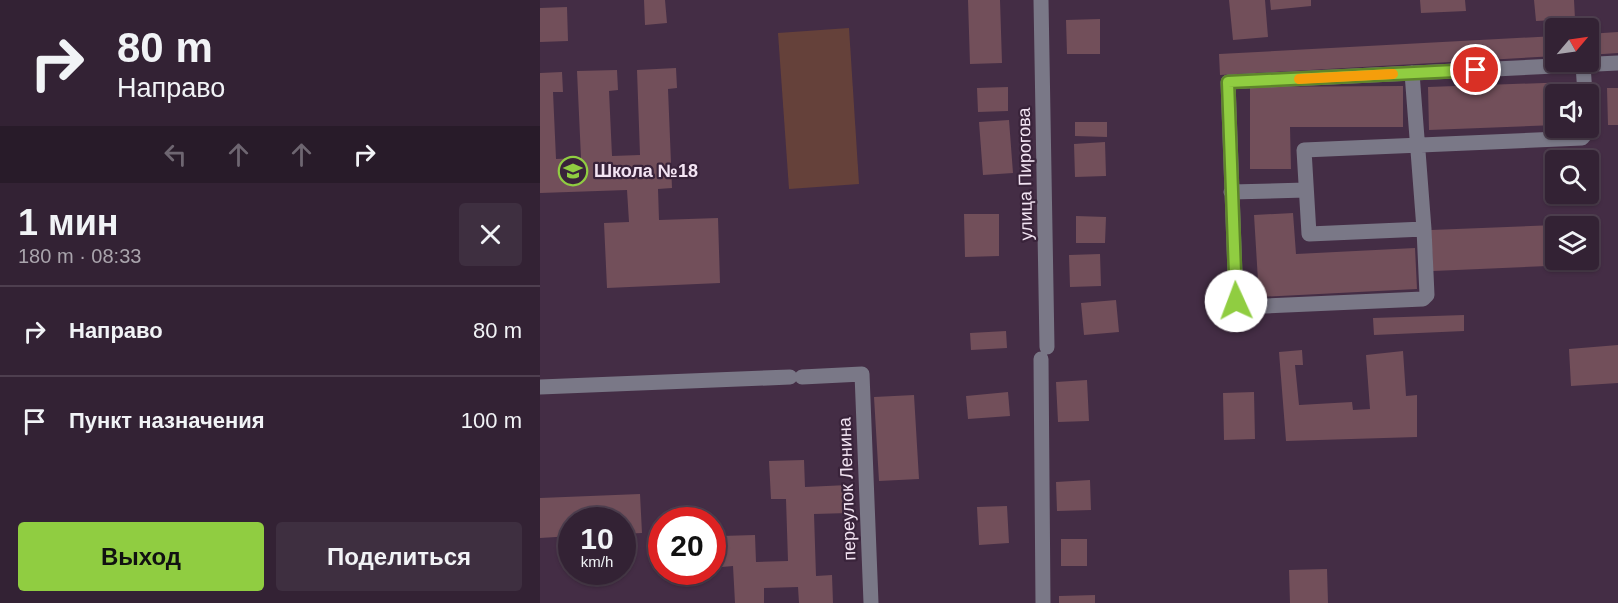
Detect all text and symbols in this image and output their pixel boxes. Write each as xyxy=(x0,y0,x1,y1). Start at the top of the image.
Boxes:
north arrow xyxy=(1545,18,1599,72)
map controls xyxy=(1545,18,1599,270)
icon: right xyxy=(18,24,96,102)
text: 80 m xyxy=(117,24,213,71)
pin xyxy=(1450,44,1501,95)
icon: arrive xyxy=(1459,53,1492,86)
text: Направо xyxy=(117,73,225,103)
button: sound xyxy=(1545,84,1599,138)
street label: улица Пирогова xyxy=(1014,106,1036,241)
icon: left xyxy=(159,138,192,171)
icon: ahead xyxy=(222,138,255,171)
icon: ahead xyxy=(285,138,318,171)
icon: right xyxy=(348,138,381,171)
button: search xyxy=(1545,150,1599,204)
school or university icon: Школа №18 xyxy=(557,155,589,187)
place label: Школа №18 xyxy=(594,161,698,181)
text: 1 мин xyxy=(18,202,119,243)
button: close xyxy=(459,203,522,266)
button: layers xyxy=(1545,216,1599,270)
text: 180 m · 08:33 xyxy=(18,245,141,267)
position arrow xyxy=(1204,269,1268,333)
icon: right xyxy=(18,315,51,348)
text: Направо xyxy=(69,318,163,343)
text: 80 m xyxy=(473,318,522,343)
icon: arrive xyxy=(18,405,51,438)
text: Пункт назначения xyxy=(69,408,265,433)
text: 100 m xyxy=(461,408,522,433)
street label: переулок Ленина xyxy=(834,416,859,561)
speed limit sign: 20 xyxy=(648,507,726,585)
button: Выход xyxy=(18,522,264,591)
button: Поделиться xyxy=(276,522,522,591)
text: 10 xyxy=(580,522,614,555)
text: km/h xyxy=(581,553,613,570)

